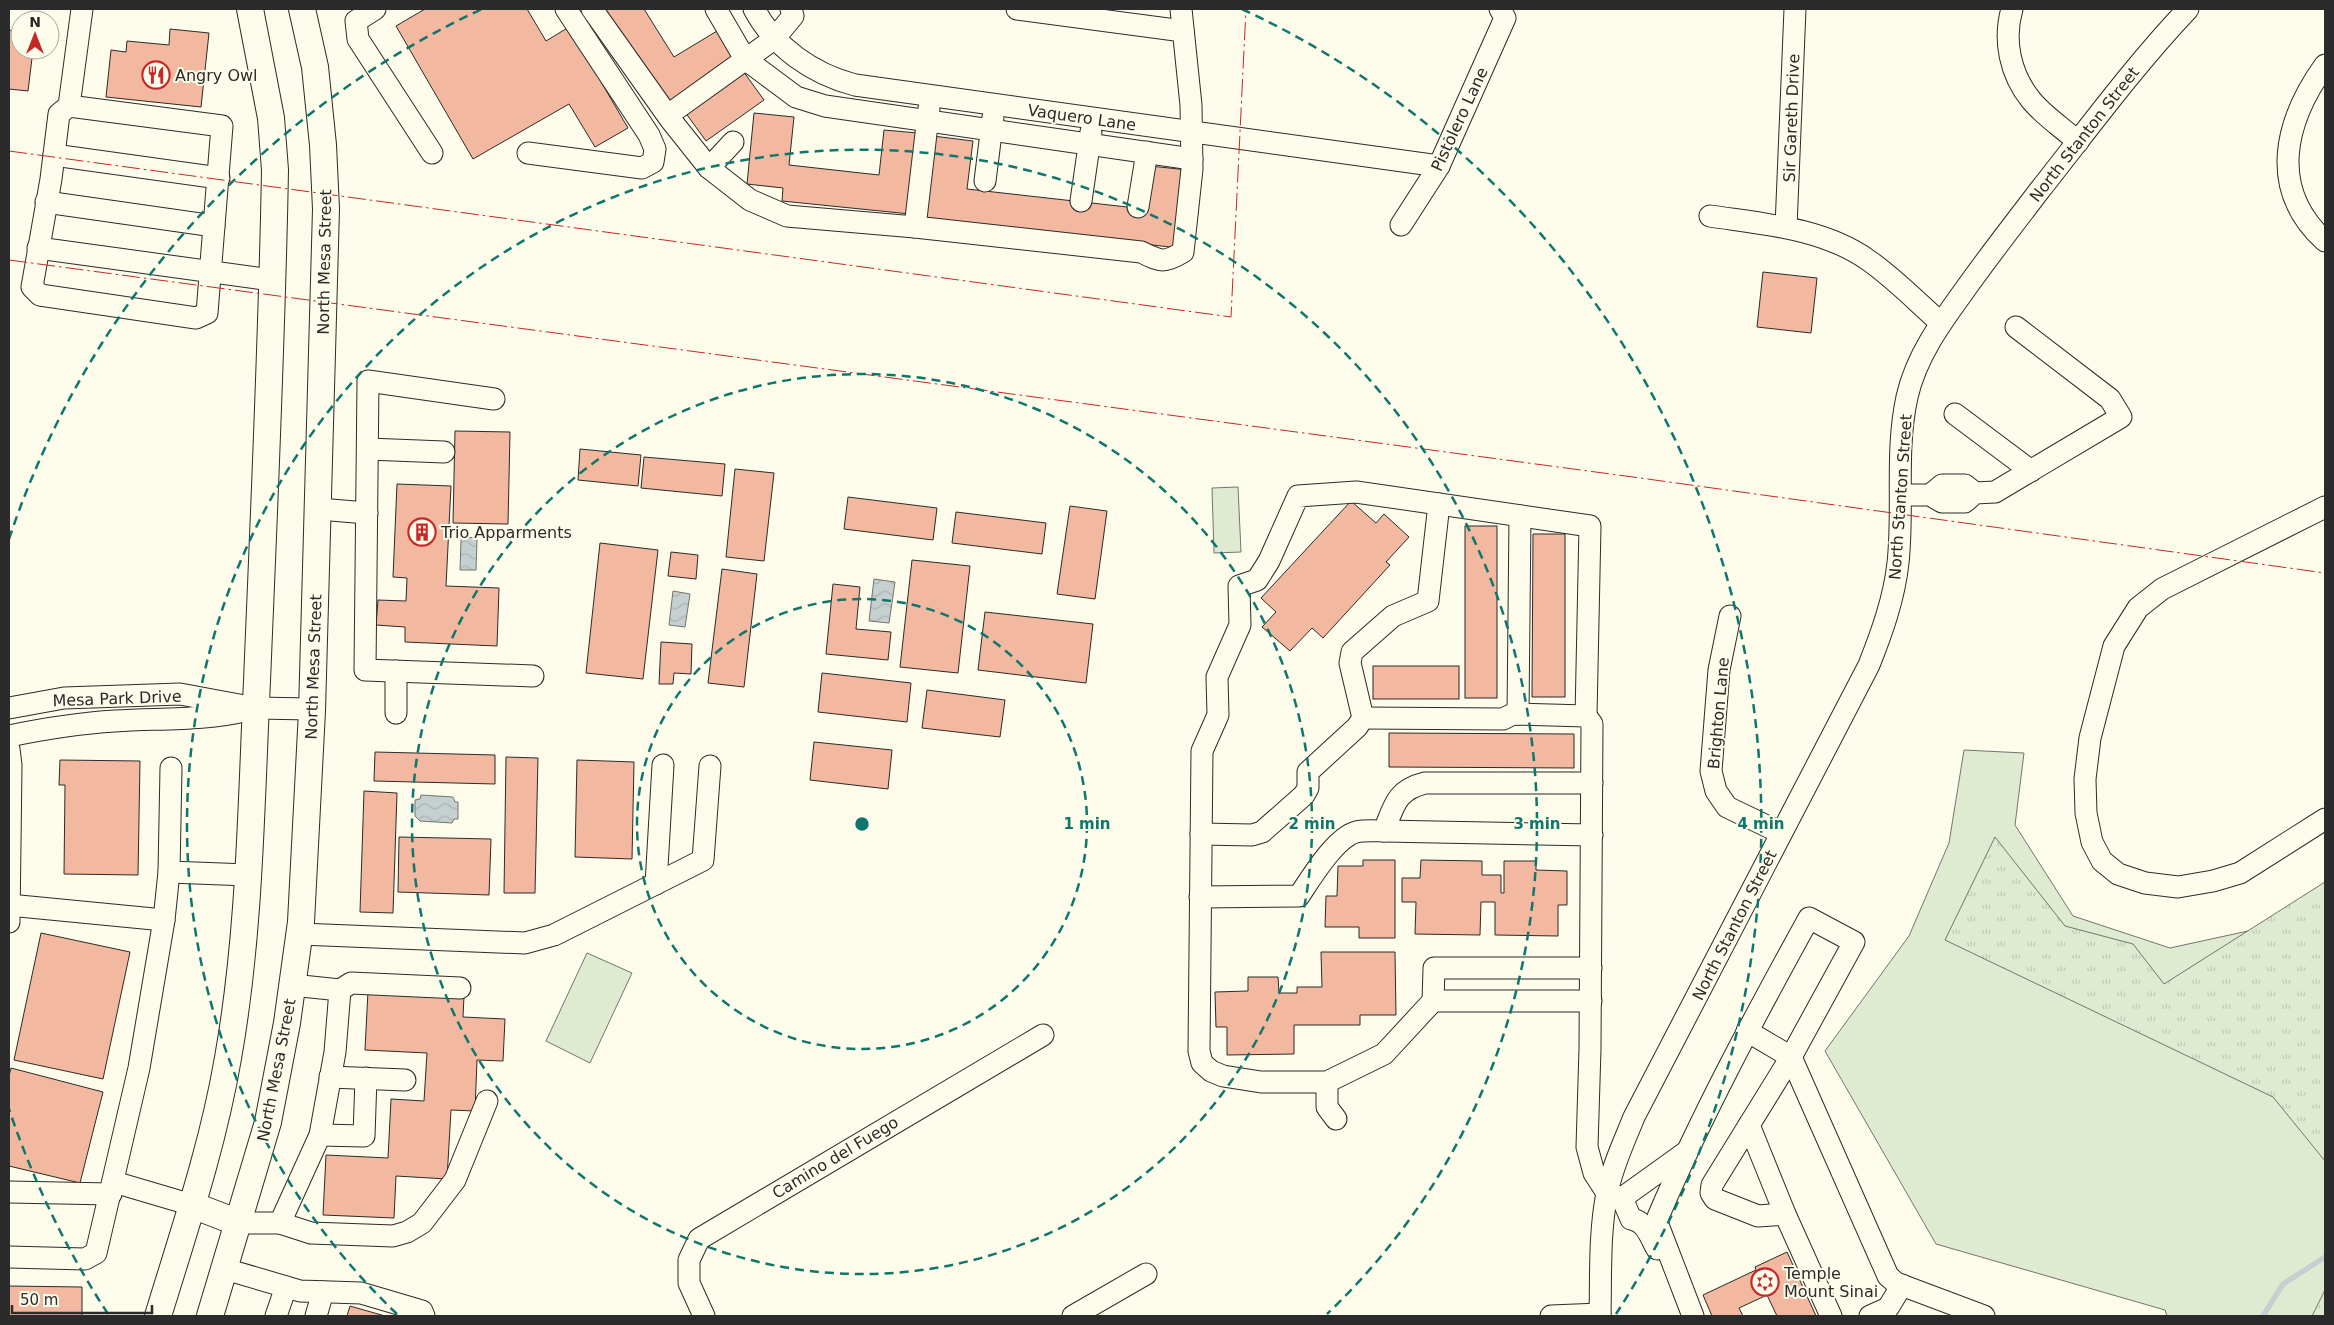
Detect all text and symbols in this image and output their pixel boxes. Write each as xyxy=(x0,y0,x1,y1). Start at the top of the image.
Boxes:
north arrow xyxy=(10,10,60,60)
text: N xyxy=(29,14,41,30)
street label: Sir Gareth Drive xyxy=(1780,53,1803,183)
restaurant icon: Angry Owl xyxy=(141,60,171,90)
street label: North Stanton Street xyxy=(2026,63,2143,206)
street label: Pistolero Lane xyxy=(1427,64,1492,174)
place label: Angry Owl xyxy=(175,66,258,85)
street label: Vaquero Lane xyxy=(1026,100,1137,135)
street label: North Mesa Street xyxy=(314,189,335,335)
street label: North Stanton Street xyxy=(1885,414,1916,581)
building icon: Trio Apparments xyxy=(407,517,437,547)
place label: Trio Apparments xyxy=(440,523,572,542)
street label: North Mesa Street xyxy=(301,594,326,740)
street label: Brighton Lane xyxy=(1704,656,1733,770)
street label: Mesa Park Drive xyxy=(52,687,182,710)
centre of rings xyxy=(853,815,871,833)
text: 1 min xyxy=(1063,815,1111,833)
text: 2 min xyxy=(1288,815,1336,833)
text: 3 min xyxy=(1513,815,1561,833)
text: 4 min xyxy=(1737,815,1785,833)
street label: North Stanton Street xyxy=(1688,847,1781,1004)
street label: North Mesa Street xyxy=(253,997,300,1143)
street label: Camino del Fuego xyxy=(769,1112,902,1203)
place label: Temple Mount Sinai xyxy=(1783,1264,1878,1301)
synagogue icon: Temple Mount Sinai xyxy=(1750,1267,1780,1297)
scale bar xyxy=(12,1282,152,1314)
text: 50 m xyxy=(20,1291,58,1309)

